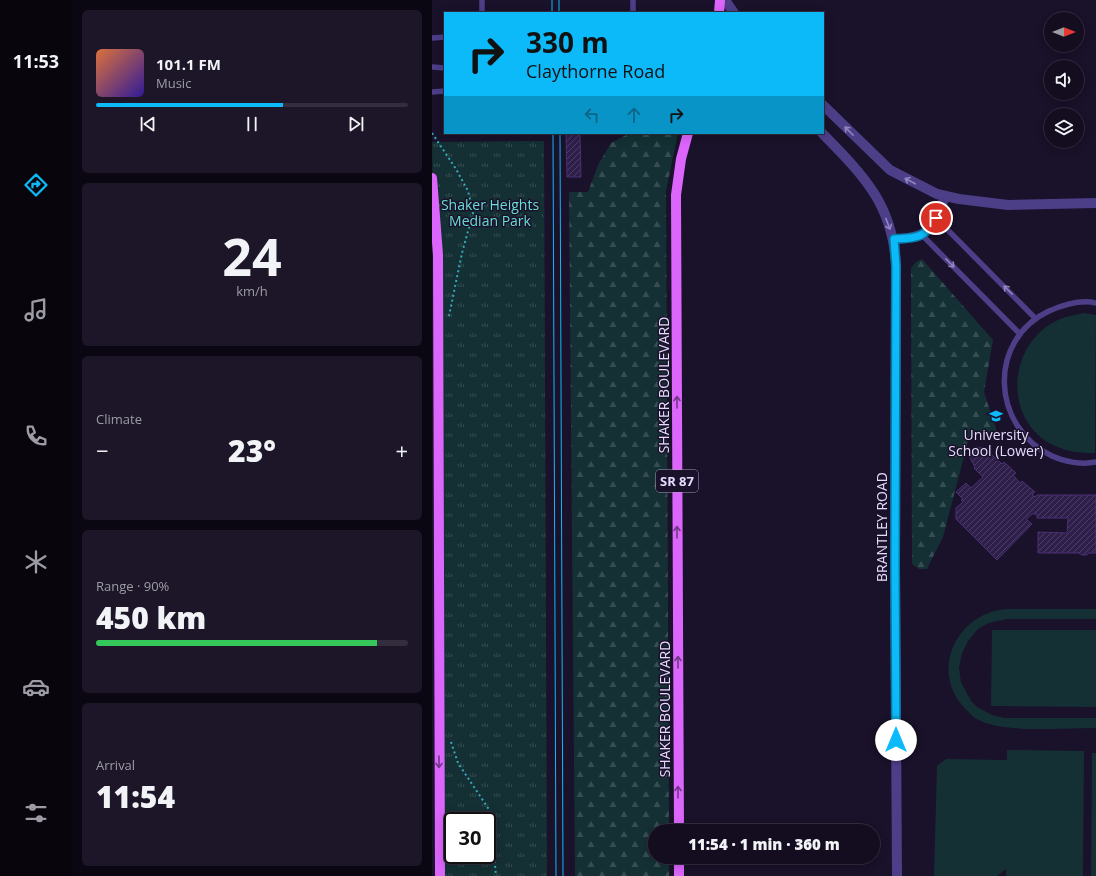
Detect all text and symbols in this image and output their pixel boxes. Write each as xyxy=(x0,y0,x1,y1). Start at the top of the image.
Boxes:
north arrow xyxy=(1044,12,1084,52)
map controls xyxy=(1044,12,1084,148)
text: 330 m xyxy=(526,23,609,61)
icon: right xyxy=(460,28,512,80)
text: 11:53 xyxy=(13,49,59,73)
text: 101.1 FM xyxy=(156,54,221,74)
text: Claythorne Road xyxy=(526,59,665,83)
button: sound xyxy=(1044,60,1084,100)
text: Music xyxy=(156,74,191,92)
icon: left xyxy=(581,104,603,126)
icon: ahead xyxy=(623,104,645,126)
icon: right xyxy=(665,104,687,126)
button: layers xyxy=(1044,108,1084,148)
icon: previous xyxy=(137,113,159,135)
icon: pause xyxy=(241,113,263,135)
icon: next xyxy=(345,113,367,135)
one-way arrow xyxy=(844,126,854,136)
icon: directions xyxy=(22,171,50,199)
one-way arrow xyxy=(904,177,916,184)
park label: Shaker Heights Median Park xyxy=(441,195,539,230)
pin xyxy=(919,201,953,235)
icon: arrive xyxy=(925,207,947,229)
one-way arrow xyxy=(885,217,893,229)
text: 24 xyxy=(222,220,282,291)
one-way arrow xyxy=(945,258,955,268)
text: km/h xyxy=(236,282,268,300)
one-way arrow xyxy=(1003,285,1013,295)
icon: music xyxy=(22,296,50,324)
street label: SHAKER BOULEVARD xyxy=(654,317,673,453)
one-way arrow xyxy=(673,396,681,409)
school or university icon: University School (Lower) xyxy=(988,408,1004,424)
text: Climate xyxy=(96,410,142,428)
icon: phone xyxy=(22,422,50,450)
place label: University School (Lower) xyxy=(948,425,1044,460)
text: 23° xyxy=(228,430,276,471)
text: − xyxy=(96,435,109,465)
text: + xyxy=(395,435,408,465)
road number: SR 87 xyxy=(656,470,698,492)
street label: BRANTLEY ROAD xyxy=(872,472,891,582)
one-way arrow xyxy=(674,526,681,539)
icon: climate xyxy=(22,548,50,576)
text: Range · 90% xyxy=(96,577,169,595)
text: 450 km xyxy=(96,597,206,638)
street label: SHAKER BOULEVARD xyxy=(655,641,674,777)
one-way arrow xyxy=(674,656,682,669)
icon: car xyxy=(22,673,50,701)
position arrow xyxy=(875,719,917,761)
one-way arrow xyxy=(435,755,443,768)
text: Arrival xyxy=(96,756,135,774)
text: 11:54 xyxy=(96,776,175,817)
one-way arrow xyxy=(674,786,682,799)
icon: filters xyxy=(22,799,50,827)
speed limit sign: 30 xyxy=(444,812,496,864)
text: 11:54 · 1 min · 360 m xyxy=(688,834,840,854)

